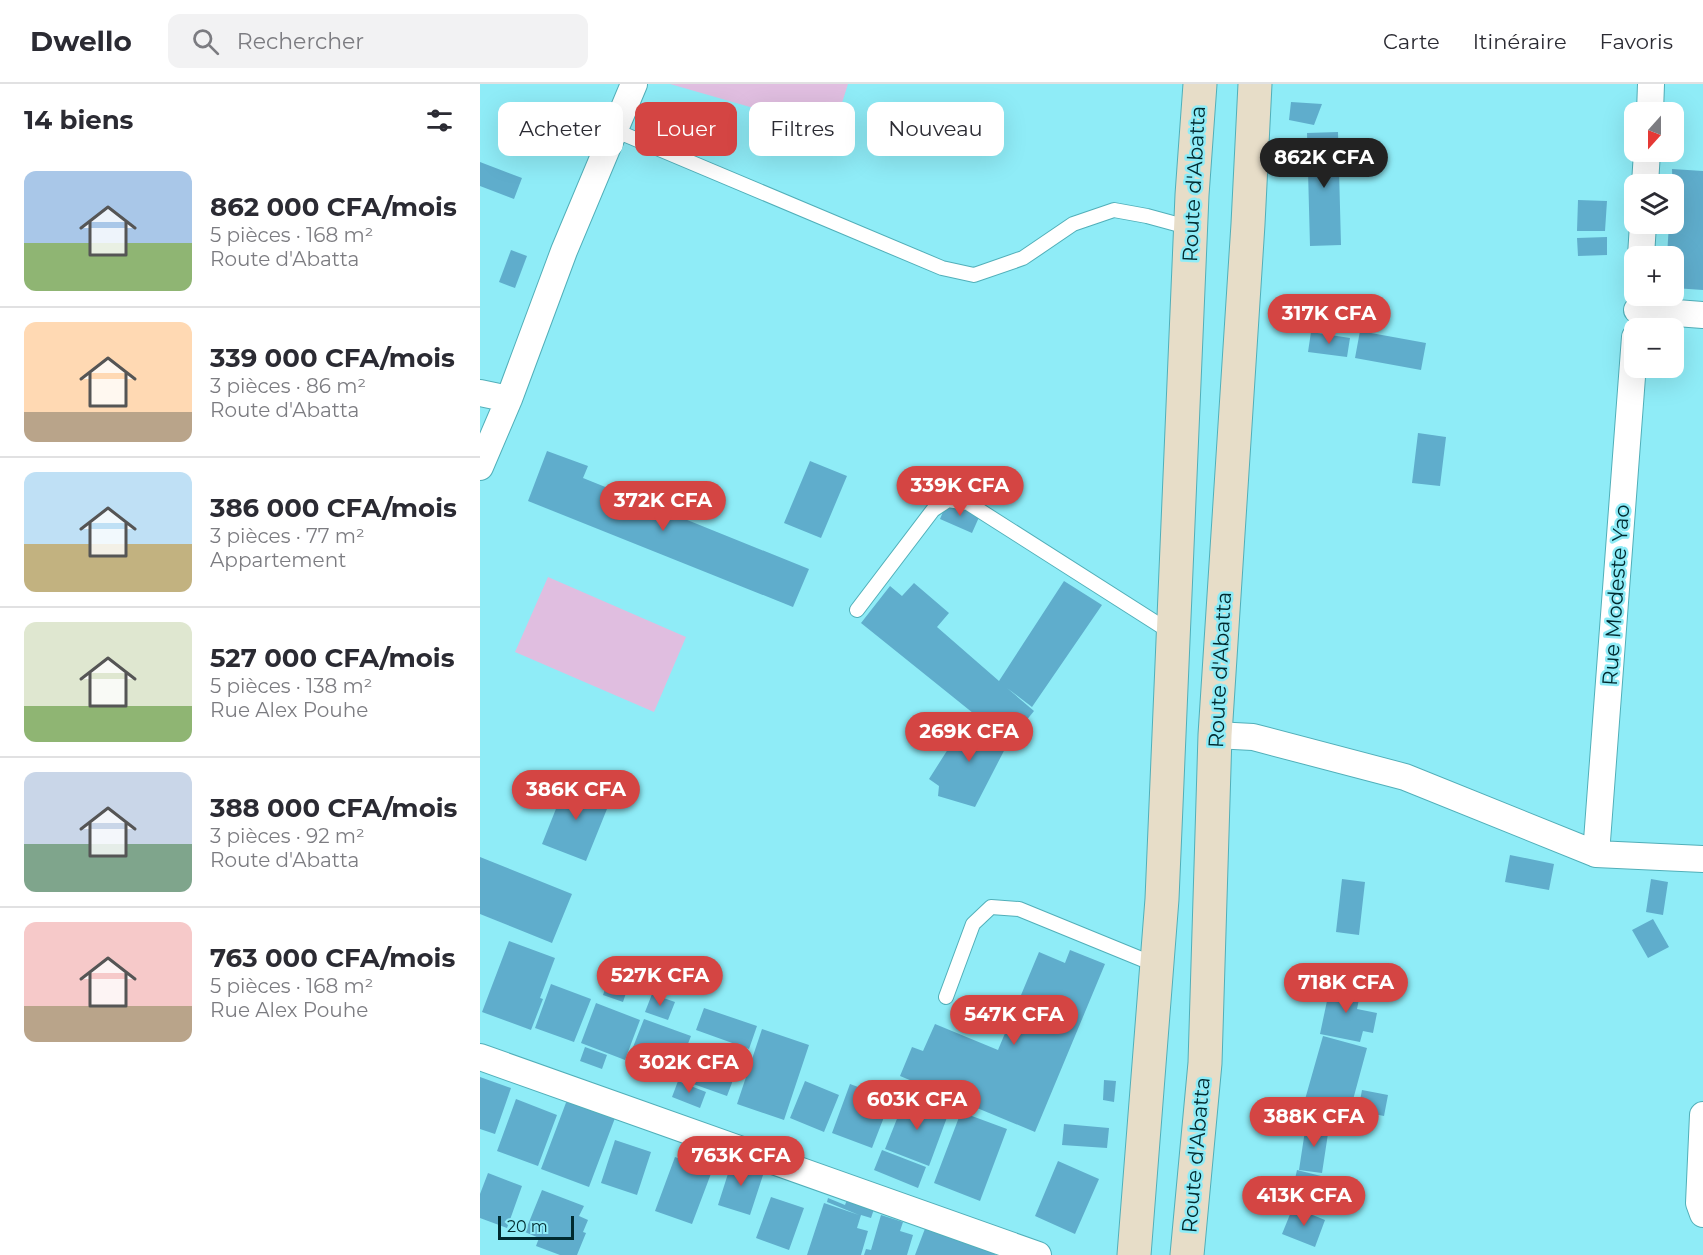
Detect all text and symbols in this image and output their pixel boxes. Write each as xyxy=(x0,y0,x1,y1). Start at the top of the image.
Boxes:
search box xyxy=(168,14,588,68)
text: Dwello xyxy=(30,24,132,58)
icon: search xyxy=(189,25,222,58)
text: Rechercher xyxy=(237,28,364,55)
text: Carte xyxy=(1383,29,1440,54)
text: Itinéraire xyxy=(1473,29,1567,54)
text: Favoris xyxy=(1600,29,1673,54)
chip: Acheter xyxy=(498,102,623,156)
chip: Louer xyxy=(635,102,737,156)
chip: Filtres xyxy=(749,102,855,156)
chip: Nouveau xyxy=(867,102,1004,156)
north arrow xyxy=(1624,102,1684,162)
map controls xyxy=(1624,102,1684,378)
text: 14 biens xyxy=(24,104,133,136)
icon: filters xyxy=(423,104,456,137)
street label: Route d'Abatta xyxy=(1177,105,1210,263)
pin: 862K CFA xyxy=(1262,138,1386,189)
text: 862K CFA xyxy=(1274,145,1374,169)
button: layers xyxy=(1624,174,1684,234)
text: 862 000 CFA/mois xyxy=(210,191,457,223)
icon: home xyxy=(72,195,144,267)
text: 5 pièces · 168 m² xyxy=(210,223,373,247)
button: + xyxy=(1624,246,1684,306)
text: Route d'Abatta xyxy=(210,247,359,271)
pin: 317K CFA xyxy=(1267,294,1391,345)
text: 317K CFA xyxy=(1282,301,1376,325)
button: − xyxy=(1624,318,1684,378)
text: 339 000 CFA/mois xyxy=(210,342,455,374)
icon: home xyxy=(72,346,144,418)
text: 3 pièces · 86 m² xyxy=(210,374,366,398)
text: Route d'Abatta xyxy=(210,398,359,422)
pin: 339K CFA xyxy=(898,466,1022,517)
text: 339K CFA xyxy=(911,473,1009,497)
pin: 372K CFA xyxy=(601,481,725,532)
text: 372K CFA xyxy=(614,488,712,512)
text: 386 000 CFA/mois xyxy=(210,492,457,524)
icon: home xyxy=(72,496,144,568)
street label: Rue Modeste Yao xyxy=(1597,503,1634,686)
text: 3 pièces · 77 m² xyxy=(210,524,365,548)
text: Appartement xyxy=(210,548,346,572)
street label: Route d'Abatta xyxy=(1203,591,1236,749)
text: 527 000 CFA/mois xyxy=(210,642,454,674)
icon: home xyxy=(72,646,144,718)
text: 5 pièces · 138 m² xyxy=(210,674,372,698)
text: Rue Alex Pouhe xyxy=(210,698,368,722)
pin: 269K CFA xyxy=(907,712,1031,763)
text: 269K CFA xyxy=(919,719,1019,743)
pin: 386K CFA xyxy=(514,770,638,821)
text: 386K CFA xyxy=(526,777,626,801)
text: 388 000 CFA/mois xyxy=(210,792,457,824)
icon: home xyxy=(72,796,144,868)
text: 3 pièces · 92 m² xyxy=(210,824,365,848)
text: Route d'Abatta xyxy=(210,848,359,872)
text: 763 000 CFA/mois xyxy=(210,942,455,974)
icon: home xyxy=(72,946,144,1018)
pin: 527K CFA xyxy=(598,956,722,1007)
text: 527K CFA xyxy=(611,963,709,987)
pin: 718K CFA xyxy=(1284,963,1408,1014)
text: 718K CFA xyxy=(1298,970,1394,994)
text: 5 pièces · 168 m² xyxy=(210,974,373,998)
pin: 547K CFA xyxy=(952,995,1076,1046)
text: Rue Alex Pouhe xyxy=(210,998,368,1022)
text: 547K CFA xyxy=(964,1002,1064,1026)
pin: 302K CFA xyxy=(627,1043,751,1094)
text: 302K CFA xyxy=(639,1050,739,1074)
street label: Route d'Abatta xyxy=(1176,1076,1215,1234)
pin: 603K CFA xyxy=(855,1080,979,1131)
text: 603K CFA xyxy=(867,1087,967,1111)
pin: 388K CFA xyxy=(1252,1097,1376,1148)
text: 388K CFA xyxy=(1264,1104,1364,1128)
pin: 763K CFA xyxy=(679,1136,803,1187)
text: 763K CFA xyxy=(691,1143,791,1167)
pin: 413K CFA xyxy=(1242,1176,1366,1227)
text: 413K CFA xyxy=(1256,1183,1352,1207)
scale bar xyxy=(498,1213,574,1240)
text: 20 m xyxy=(507,1217,548,1236)

